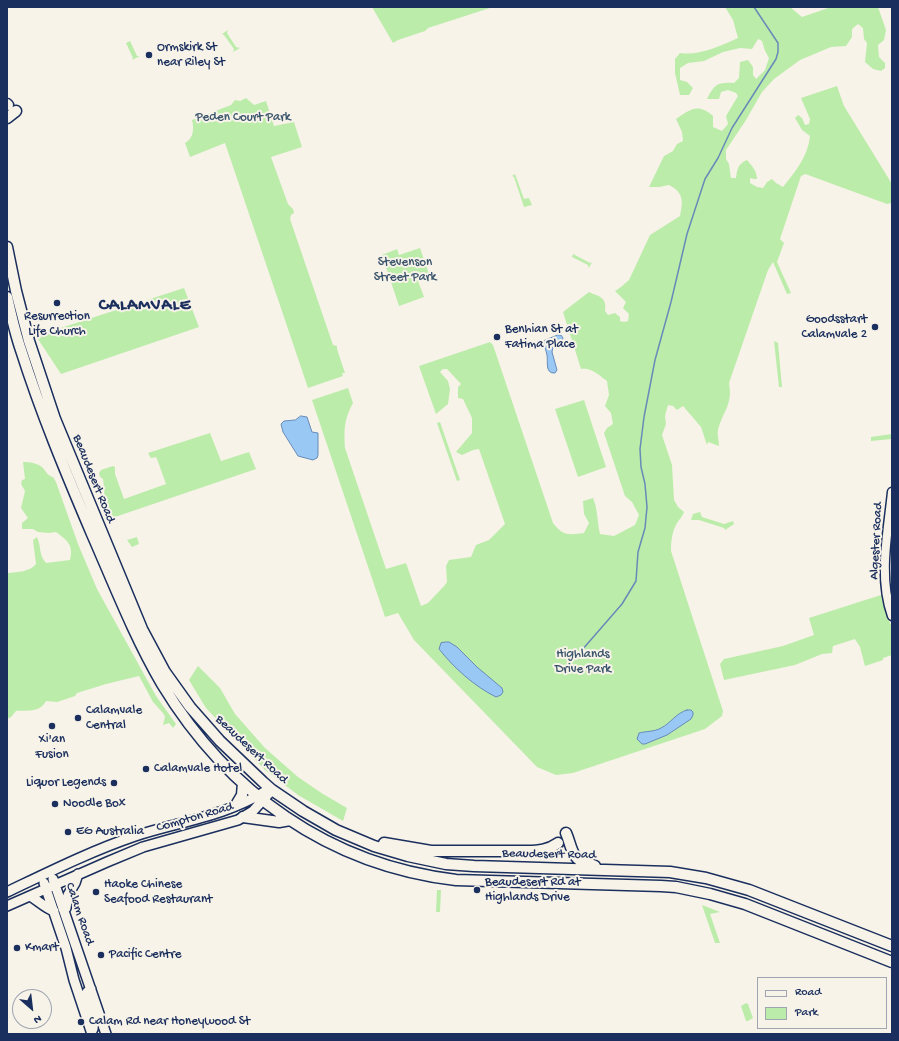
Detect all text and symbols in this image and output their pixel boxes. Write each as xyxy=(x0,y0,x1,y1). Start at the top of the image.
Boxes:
place label: Ormskirk St near Riley St xyxy=(157,40,225,71)
marker: Ormskirk St near Riley St xyxy=(144,50,154,60)
park label: Peden Court Park xyxy=(195,110,291,126)
park label: Stevenson Street Park xyxy=(374,255,436,286)
district label: CALAMVALE xyxy=(99,296,191,316)
marker: Resurrection Life Church xyxy=(52,298,62,308)
place label: Resurrection Life Church xyxy=(24,309,90,340)
place label: Goodsstart Calamvale 2 xyxy=(801,312,867,343)
place label: Benhian St at Fatima Place xyxy=(505,322,578,353)
marker: Goodsstart Calamvale 2 xyxy=(870,322,880,332)
marker: Benhian St at Fatima Place xyxy=(492,332,502,342)
street label: Beaudesert Road xyxy=(68,433,118,525)
street label: Algester Road xyxy=(867,502,887,580)
park label: Highlands Drive Park xyxy=(555,647,611,678)
place label: Calamvale Central xyxy=(86,703,142,734)
street label: Beaudesert Road xyxy=(211,712,291,788)
marker: Calamvale Central xyxy=(73,713,83,723)
marker: Xi'an Fusion xyxy=(47,721,57,731)
place label: Xi'an Fusion xyxy=(35,732,69,763)
place label: Calamvale Hotel xyxy=(154,761,242,777)
marker: Calamvale Hotel xyxy=(141,764,151,774)
place label: Liquor Legends xyxy=(26,775,106,791)
marker: Liquor Legends xyxy=(109,778,119,788)
place label: Noodle Box xyxy=(63,796,125,812)
marker: Noodle Box xyxy=(50,799,60,809)
street label: Compton Road xyxy=(155,800,235,836)
place label: EG Australia xyxy=(76,824,144,840)
marker: EG Australia xyxy=(63,827,73,837)
street label: Beaudesert Road xyxy=(502,846,596,864)
place label: Beaudesert Rd at Highlands Drive xyxy=(485,875,581,906)
place label: Haoke Chinese Seafood Restaurant xyxy=(104,877,212,908)
street label: Calam Road xyxy=(61,881,97,947)
marker: Beaudesert Rd at Highlands Drive xyxy=(472,885,482,895)
marker: Haoke Chinese Seafood Restaurant xyxy=(91,887,101,897)
place label: Kmart xyxy=(25,940,59,956)
marker: Kmart xyxy=(12,943,22,953)
place label: Pacific Centre xyxy=(109,947,181,963)
marker: Pacific Centre xyxy=(96,950,106,960)
legend xyxy=(757,977,887,1029)
text: Road xyxy=(795,986,821,1000)
north arrow xyxy=(12,989,52,1029)
text: Park xyxy=(795,1006,818,1020)
text: N xyxy=(31,1012,43,1026)
place label: Calam Rd near Honeywood St xyxy=(89,1014,250,1030)
marker: Calam Rd near Honeywood St xyxy=(76,1017,86,1027)

